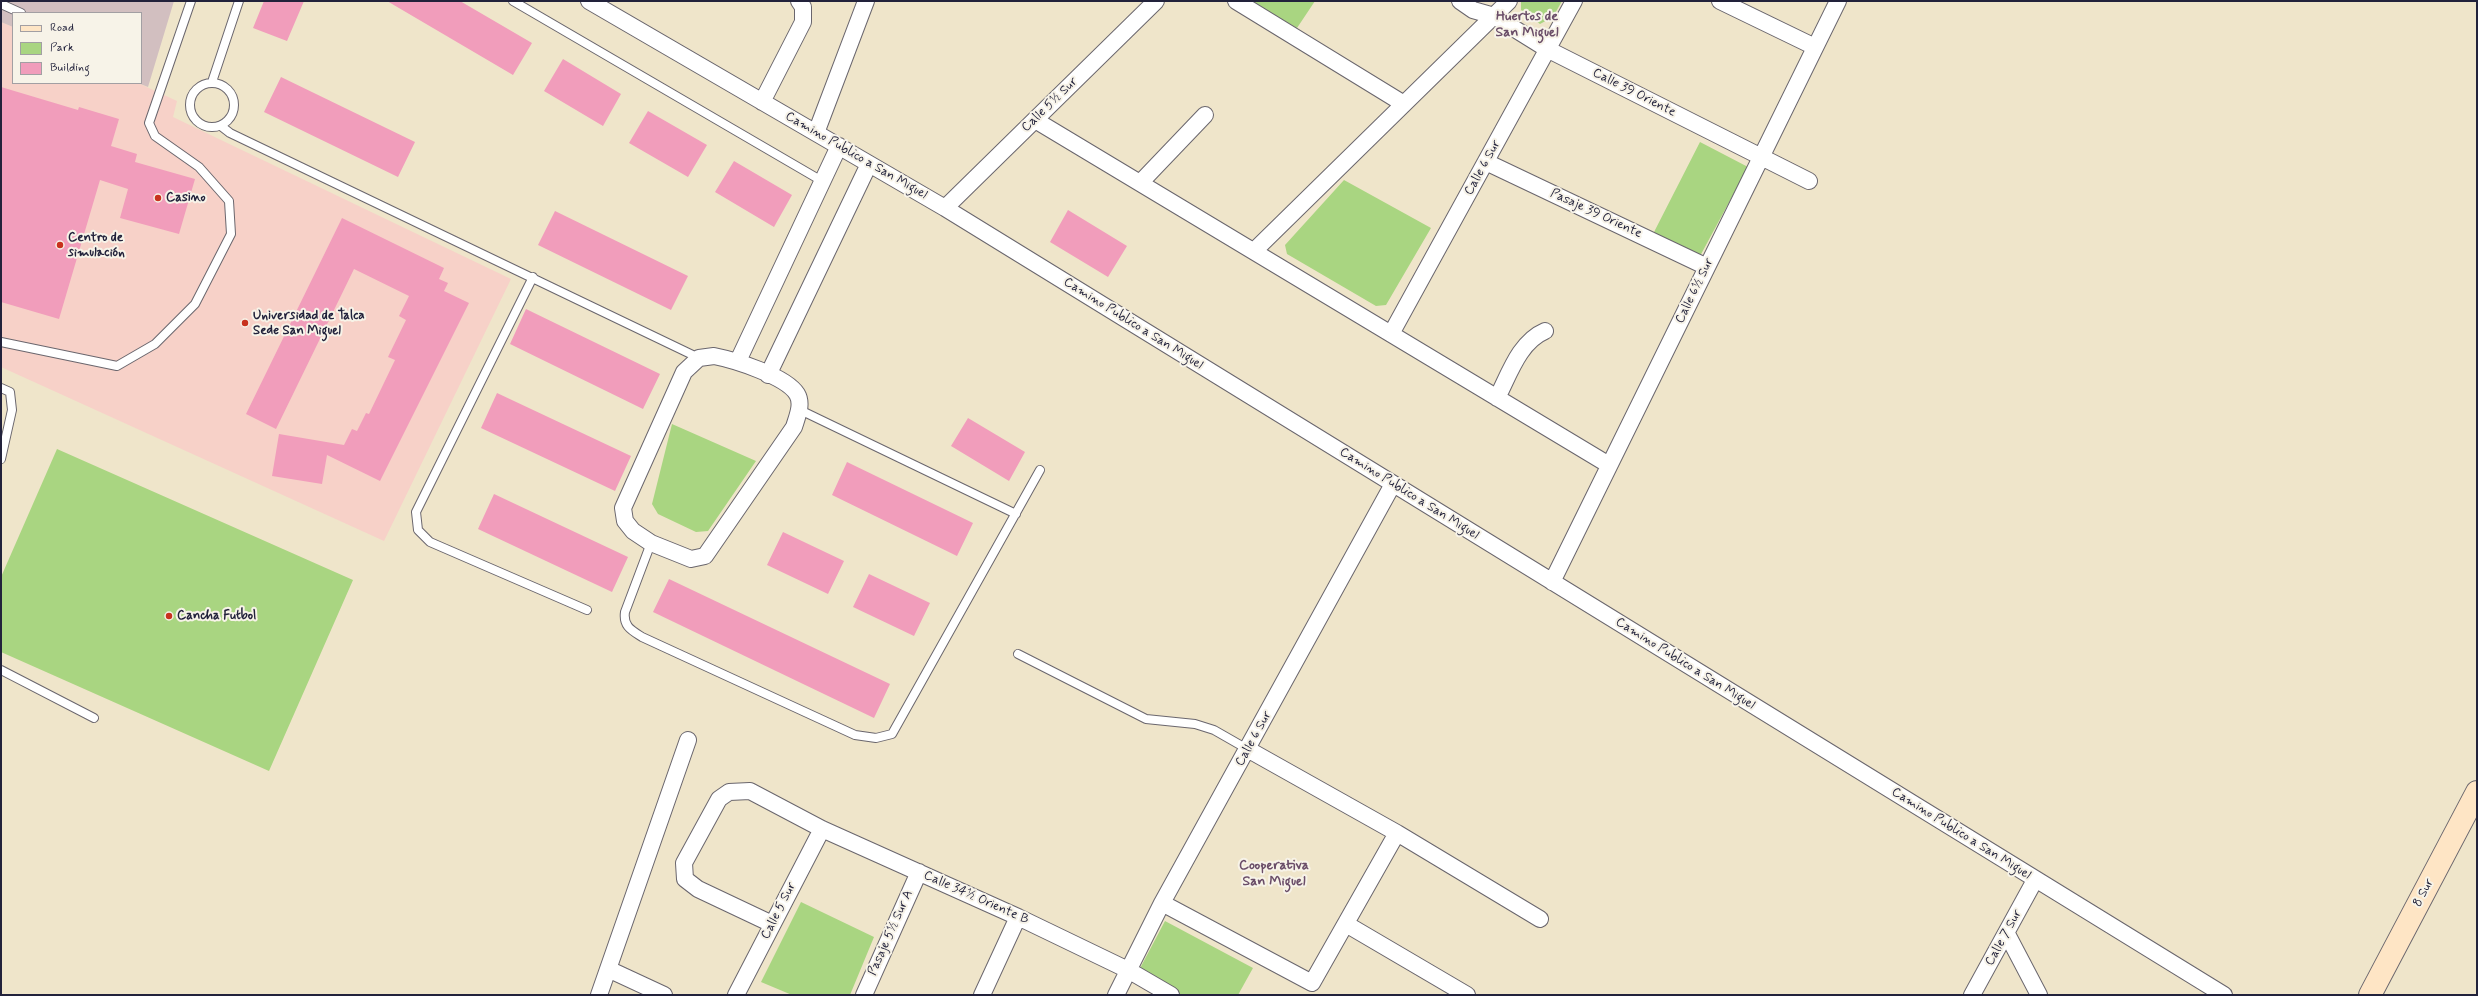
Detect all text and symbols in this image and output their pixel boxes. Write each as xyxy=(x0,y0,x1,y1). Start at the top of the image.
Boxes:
district label: Huertos de San Miguel xyxy=(1496,9,1558,42)
legend xyxy=(12,12,142,84)
text: Road xyxy=(50,20,74,36)
text: Park xyxy=(50,40,74,56)
text: Building xyxy=(50,60,90,76)
street label: Calle 39 Oriente xyxy=(1590,65,1678,121)
street label: Calle 5½ Sur xyxy=(1019,74,1081,136)
street label: Camino Publico a San Miguel xyxy=(782,109,930,203)
street label: Calle 6 Sur xyxy=(1462,138,1504,198)
street label: Pasaje 39 Oriente xyxy=(1548,186,1644,242)
place label: Casino xyxy=(166,190,206,206)
marker: Casino xyxy=(153,193,163,203)
place label: Centro de simulación xyxy=(68,230,125,261)
marker: Centro de simulación xyxy=(55,240,65,250)
street label: Calle 6½ Sur xyxy=(1673,256,1717,326)
street label: Camino Publico a San Miguel xyxy=(1060,275,1206,373)
place label: Universidad de Talca Sede San Miguel xyxy=(253,308,365,339)
marker: Universidad de Talca Sede San Miguel xyxy=(240,318,250,328)
street label: Camino Publico a San Miguel xyxy=(1336,445,1482,543)
place label: Cancha Futbol xyxy=(177,608,256,624)
marker: Cancha Futbol xyxy=(164,611,174,621)
street label: Camino Publico a San Miguel xyxy=(1612,615,1758,713)
street label: Calle 6 Sur xyxy=(1233,709,1275,769)
street label: Camino Publico a San Miguel xyxy=(1888,785,2034,883)
district label: Cooperativa San Miguel xyxy=(1239,858,1309,890)
street label: Calle 34½ Oriente B xyxy=(921,868,1031,928)
street label: 8 Sur xyxy=(2410,876,2438,910)
street label: Calle 5 Sur xyxy=(758,880,800,942)
street label: Pasaje 5½ Sur A xyxy=(865,888,917,978)
street label: Calle 7 Sur xyxy=(1982,907,2026,969)

